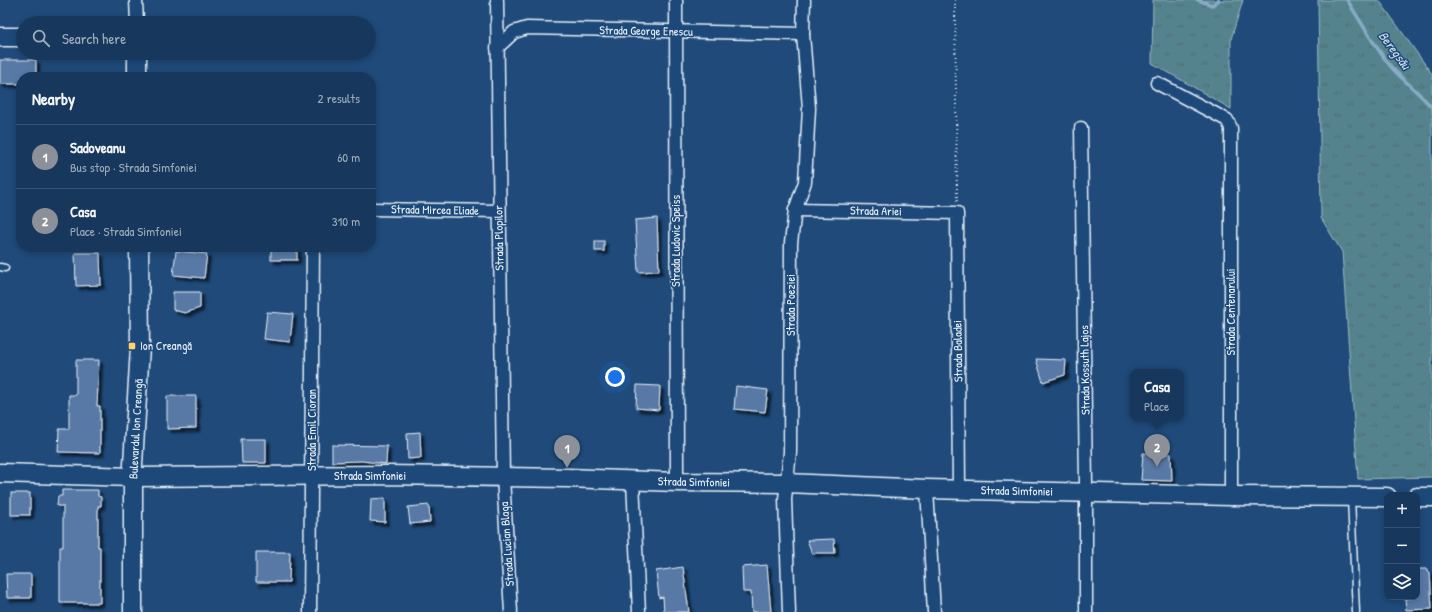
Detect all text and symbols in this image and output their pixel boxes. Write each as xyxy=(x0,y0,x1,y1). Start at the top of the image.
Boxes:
search box xyxy=(16,16,376,60)
street label: Strada George Enescu xyxy=(599,21,693,40)
icon: search xyxy=(30,27,52,49)
water label: Beregsău xyxy=(1374,27,1416,75)
text: Search here xyxy=(62,28,126,49)
text: Nearby xyxy=(32,87,75,110)
text: 2 results xyxy=(318,89,360,107)
text: Sadoveanu xyxy=(70,137,125,158)
text: 1 xyxy=(43,148,47,166)
text: 60 m xyxy=(337,148,360,166)
text: Bus stop · Strada Simfoniei xyxy=(70,158,197,176)
street label: Strada Ludovic Speiss xyxy=(667,195,684,287)
street label: Strada Mircea Eliade xyxy=(391,200,479,219)
text: Casa xyxy=(70,201,96,222)
street label: Strada Ariei xyxy=(850,202,902,219)
street label: Strada Plopilor xyxy=(489,205,508,271)
text: 2 xyxy=(42,212,48,230)
text: 310 m xyxy=(332,212,360,230)
text: Place · Strada Simfoniei xyxy=(70,222,182,240)
street label: Strada Centenarului xyxy=(1222,268,1239,356)
street label: Strada Poeziei xyxy=(782,274,799,336)
street label: Strada Baladei xyxy=(948,320,967,382)
street label: Strada Kossuth Lajos xyxy=(1075,325,1094,415)
place label: Ion Creangă xyxy=(140,337,192,354)
marker: Ion Creangă xyxy=(127,341,137,351)
your location xyxy=(605,367,625,387)
popup xyxy=(1130,369,1184,421)
text: Casa xyxy=(1144,376,1170,397)
street label: Bulevardul Ion Creangă xyxy=(124,378,147,480)
street label: Strada Emil Cioran xyxy=(303,389,320,471)
text: Place xyxy=(1144,397,1169,415)
pin: 2 xyxy=(1144,434,1170,467)
pin: 1 xyxy=(554,435,580,468)
street label: Strada Simfoniei xyxy=(334,467,406,484)
street label: Strada Simfoniei xyxy=(658,472,730,491)
street label: Strada Simfoniei xyxy=(981,481,1053,500)
map controls xyxy=(1384,492,1420,600)
button: + xyxy=(1384,492,1420,528)
street label: Strada Lucian Blaga xyxy=(495,501,518,587)
button: − xyxy=(1384,528,1420,564)
button: layers xyxy=(1384,564,1420,600)

